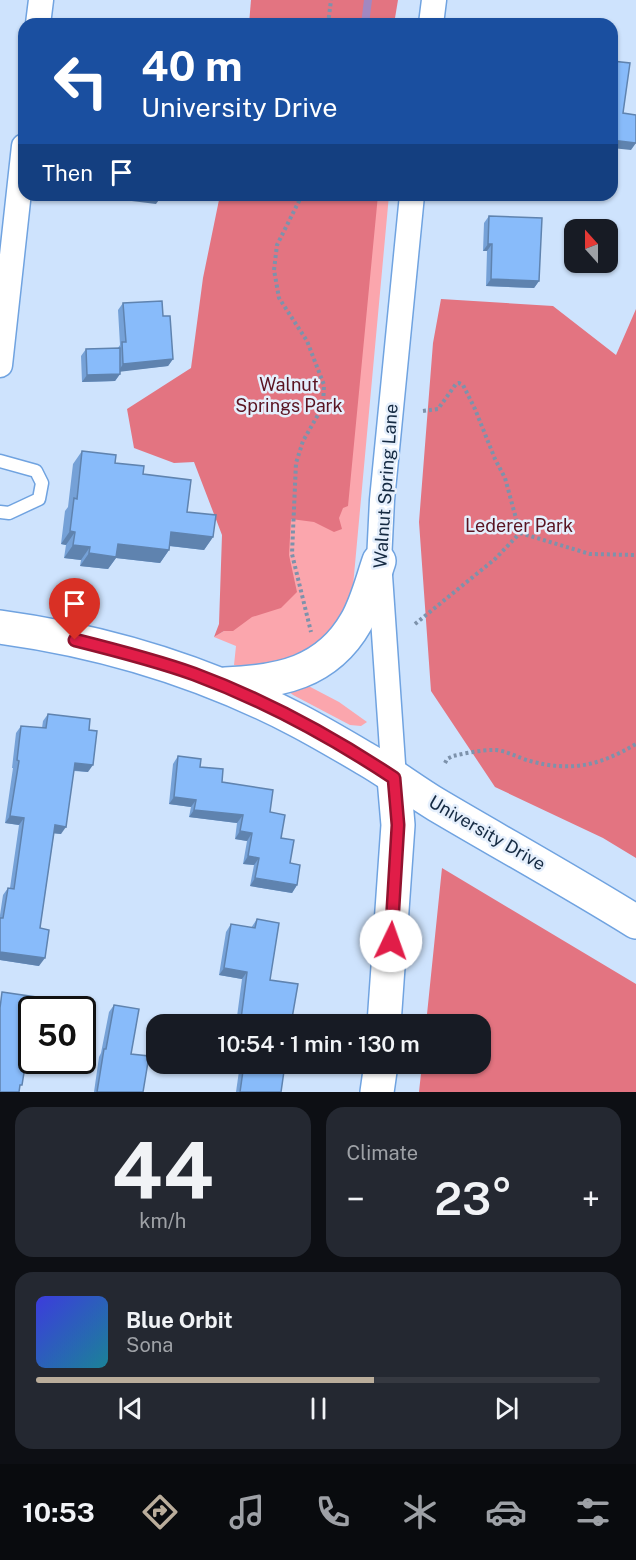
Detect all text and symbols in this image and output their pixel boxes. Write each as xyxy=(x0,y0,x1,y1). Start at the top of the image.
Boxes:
text: 40 m xyxy=(141,41,243,90)
icon: left xyxy=(42,42,120,120)
text: University Drive xyxy=(141,91,338,123)
icon: arrive xyxy=(105,156,138,189)
text: Then xyxy=(42,160,93,186)
north arrow xyxy=(564,219,618,273)
map controls xyxy=(564,219,618,273)
park label: Walnut Springs Park xyxy=(235,374,343,416)
street label: Walnut Spring Lane xyxy=(369,403,402,569)
park label: Lederer Park xyxy=(465,515,573,536)
pin xyxy=(49,578,100,640)
icon: arrive xyxy=(58,587,91,620)
street label: University Drive xyxy=(425,791,549,874)
position arrow xyxy=(359,909,423,973)
speed limit sign: 50 xyxy=(18,996,96,1074)
text: 10:54 · 1 min · 130 m xyxy=(217,1031,420,1057)
text: 44 xyxy=(112,1124,214,1216)
text: Climate xyxy=(347,1141,418,1165)
text: 23° xyxy=(434,1172,512,1225)
text: − xyxy=(347,1180,365,1218)
text: + xyxy=(582,1180,600,1218)
text: km/h xyxy=(139,1209,186,1233)
text: Blue Orbit xyxy=(126,1307,233,1333)
text: Sona xyxy=(126,1333,173,1357)
icon: previous xyxy=(114,1392,147,1425)
icon: pause xyxy=(302,1392,335,1425)
icon: next xyxy=(490,1392,523,1425)
icon: directions xyxy=(139,1491,181,1533)
icon: music xyxy=(226,1491,268,1533)
icon: phone xyxy=(312,1491,354,1533)
icon: climate xyxy=(399,1491,441,1533)
icon: car xyxy=(485,1491,527,1533)
icon: filters xyxy=(572,1491,614,1533)
text: 10:53 xyxy=(22,1496,95,1528)

